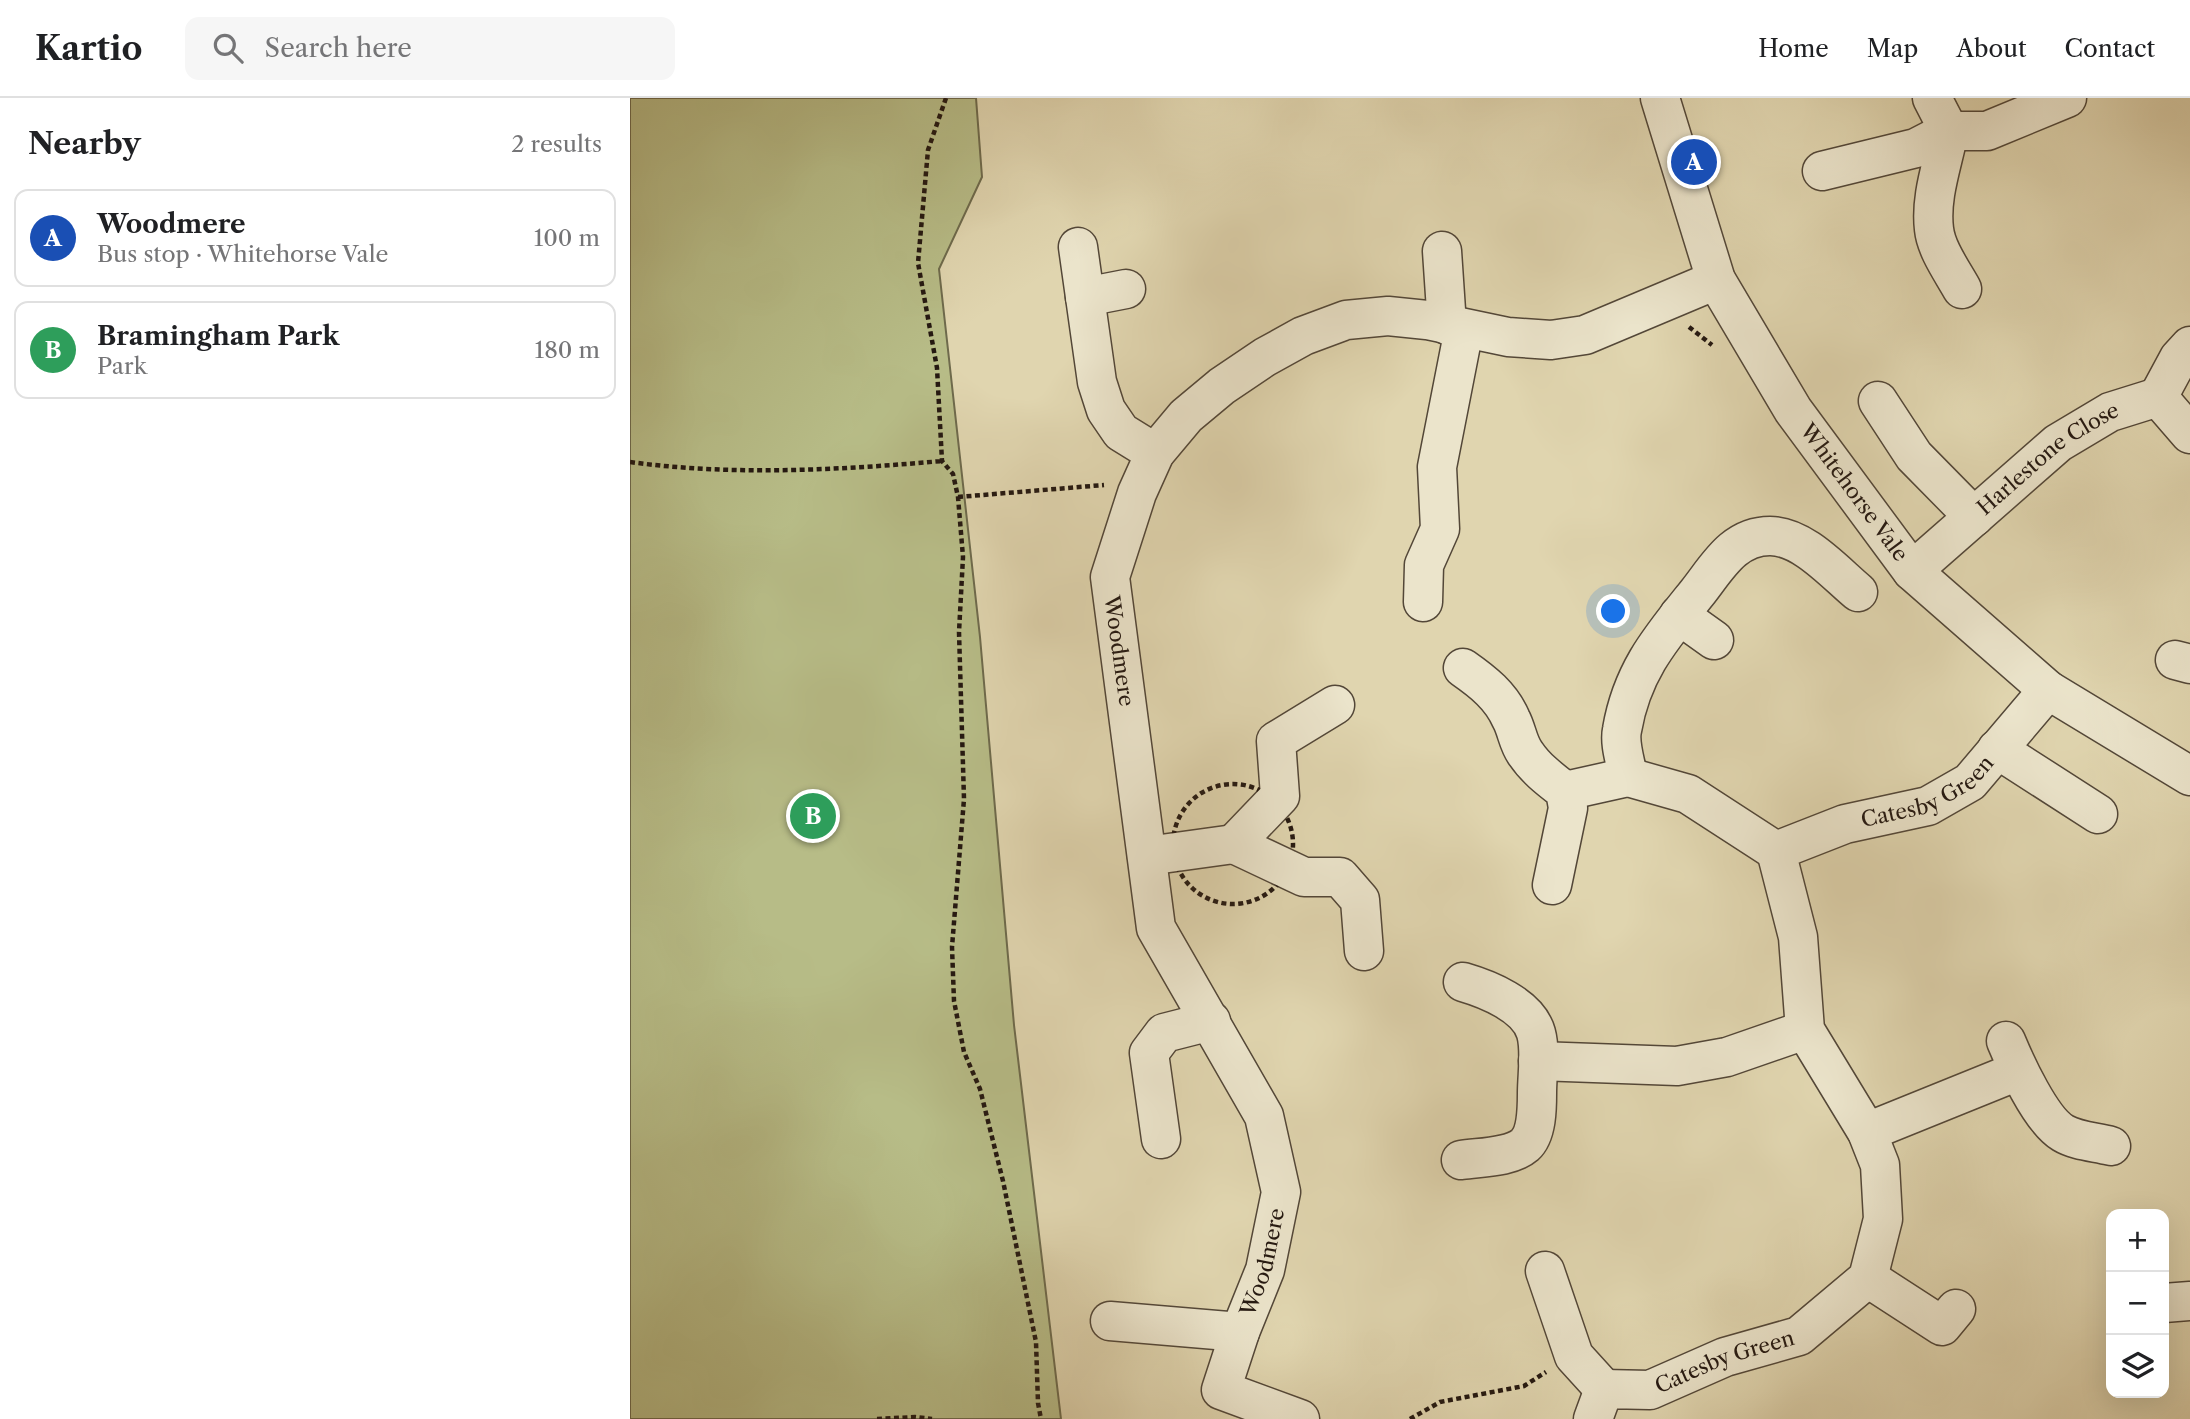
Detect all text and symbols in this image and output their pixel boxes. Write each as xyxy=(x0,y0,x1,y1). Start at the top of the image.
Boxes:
search box xyxy=(185,17,675,80)
text: Kartio xyxy=(35,28,143,69)
icon: search xyxy=(209,29,247,67)
text: Search here xyxy=(265,32,412,64)
text: Home xyxy=(1758,34,1829,63)
text: Map xyxy=(1867,34,1918,63)
text: About xyxy=(1956,34,2027,63)
text: Contact xyxy=(2065,34,2155,63)
text: Nearby xyxy=(28,125,141,162)
text: 2 results xyxy=(511,130,602,158)
pin: A xyxy=(1671,136,1717,188)
text: Woodmere xyxy=(97,208,246,240)
text: A xyxy=(44,224,62,252)
text: 100 m xyxy=(534,224,600,252)
text: Bus stop · Whitehorse Vale xyxy=(97,240,388,268)
text: Bramingham Park xyxy=(97,320,339,352)
text: B xyxy=(44,336,62,364)
text: 180 m xyxy=(535,336,600,364)
text: Park xyxy=(97,352,147,380)
street label: Harlestone Close xyxy=(1972,397,2121,520)
street label: Whitehorse Vale xyxy=(1795,417,1913,566)
street label: Woodmere xyxy=(1099,593,1140,708)
your location xyxy=(1596,594,1630,628)
street label: Catesby Green xyxy=(1859,751,1999,832)
pin: B xyxy=(790,790,836,842)
street label: Woodmere xyxy=(1234,1206,1289,1321)
map controls xyxy=(2106,1209,2169,1398)
button: + xyxy=(2106,1209,2169,1272)
button: − xyxy=(2106,1272,2169,1335)
street label: Catesby Green xyxy=(1651,1325,1797,1398)
button: layers xyxy=(2106,1335,2169,1398)

